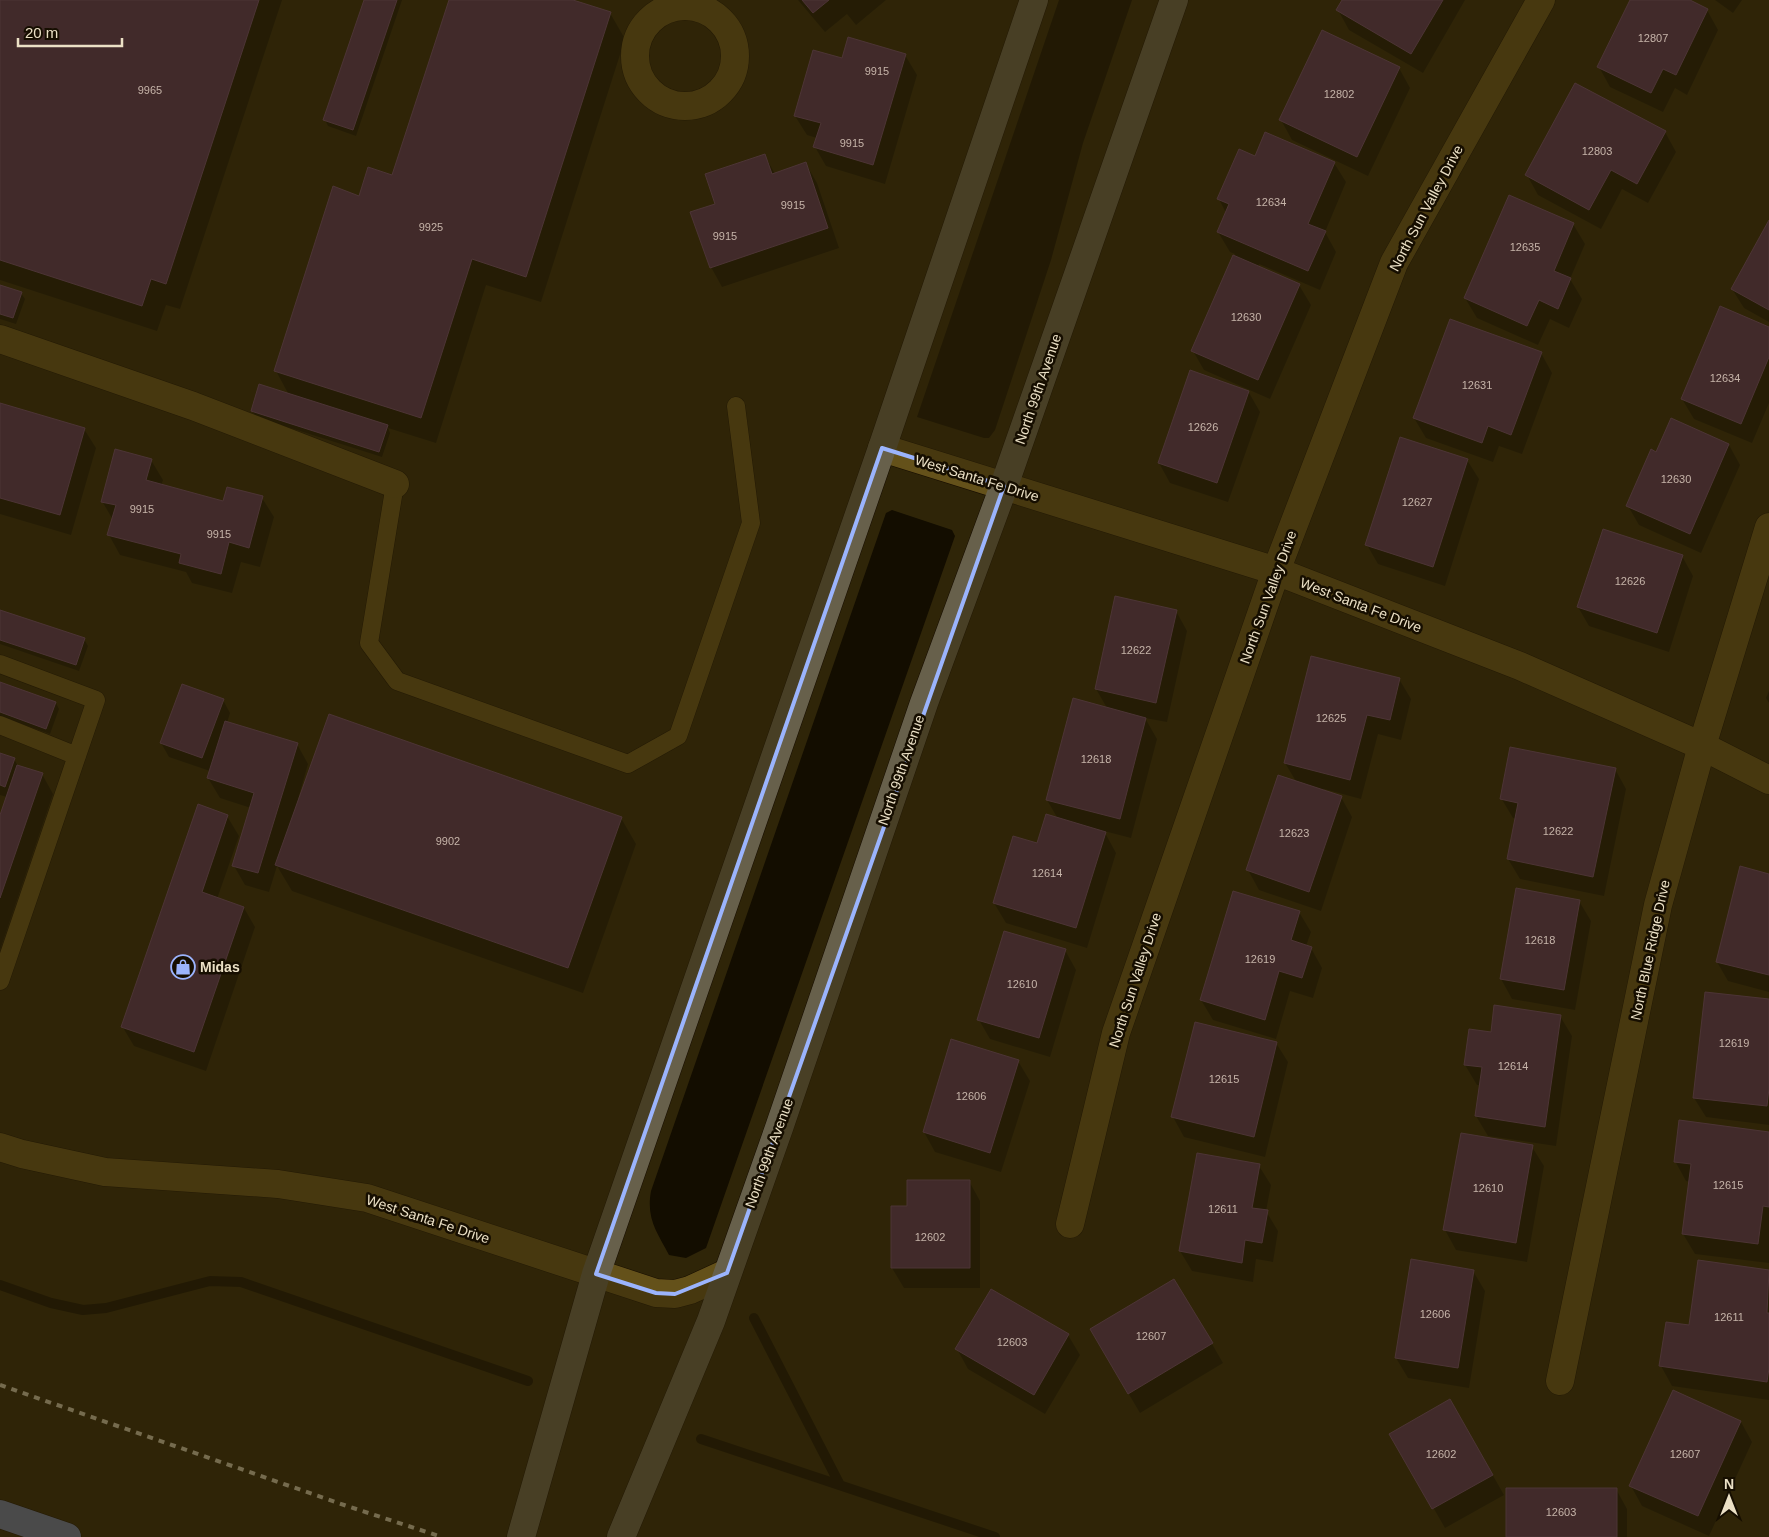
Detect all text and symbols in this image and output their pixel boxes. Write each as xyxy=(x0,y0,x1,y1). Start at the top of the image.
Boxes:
scale bar xyxy=(18,15,121,47)
text: 20 m xyxy=(25,24,58,41)
house number: 12807 xyxy=(1638,32,1668,44)
house number: 9915 xyxy=(865,65,889,77)
house number: 9965 xyxy=(138,84,162,96)
house number: 12802 xyxy=(1324,88,1354,100)
house number: 9915 xyxy=(840,137,864,149)
street label: North Sun Valley Drive xyxy=(1386,142,1466,274)
house number: 12803 xyxy=(1582,145,1612,157)
house number: 12634 xyxy=(1256,196,1286,208)
house number: 9915 xyxy=(781,199,805,211)
house number: 9925 xyxy=(419,221,443,233)
house number: 9915 xyxy=(713,230,737,242)
house number: 12635 xyxy=(1510,241,1540,253)
house number: 12630 xyxy=(1231,311,1261,323)
street label: North 99th Avenue xyxy=(1012,331,1064,446)
house number: 12634 xyxy=(1710,372,1740,384)
house number: 12631 xyxy=(1462,379,1492,391)
house number: 12626 xyxy=(1188,421,1218,433)
street label: West Santa Fe Drive xyxy=(913,452,1041,505)
house number: 12630 xyxy=(1661,473,1691,485)
house number: 12627 xyxy=(1402,496,1432,508)
house number: 9915 xyxy=(130,503,154,515)
house number: 9915 xyxy=(207,528,231,540)
street label: North Sun Valley Drive xyxy=(1236,528,1300,666)
street label: West Santa Fe Drive xyxy=(1298,574,1424,636)
house number: 12626 xyxy=(1615,575,1645,587)
house number: 12622 xyxy=(1121,644,1151,656)
street label: North 99th Avenue xyxy=(875,712,927,827)
house number: 12625 xyxy=(1316,712,1346,724)
house number: 12618 xyxy=(1081,753,1111,765)
house number: 12622 xyxy=(1543,825,1573,837)
house number: 12623 xyxy=(1279,827,1309,839)
house number: 9902 xyxy=(436,835,460,847)
house number: 12614 xyxy=(1032,867,1062,879)
street label: North Blue Ridge Drive xyxy=(1627,878,1673,1022)
street label: North Sun Valley Drive xyxy=(1106,910,1164,1049)
house number: 12618 xyxy=(1525,934,1555,946)
house number: 12619 xyxy=(1245,953,1275,965)
shop icon: Midas xyxy=(170,954,196,980)
place label: Midas xyxy=(200,959,240,975)
house number: 12610 xyxy=(1007,978,1037,990)
house number: 12619 xyxy=(1719,1037,1749,1049)
house number: 12614 xyxy=(1498,1060,1528,1072)
house number: 12615 xyxy=(1209,1073,1239,1085)
house number: 12606 xyxy=(956,1090,986,1102)
street label: North 99th Avenue xyxy=(742,1096,796,1210)
house number: 12615 xyxy=(1713,1179,1743,1191)
house number: 12610 xyxy=(1473,1182,1503,1194)
street label: West Santa Fe Drive xyxy=(364,1191,492,1247)
house number: 12611 xyxy=(1208,1203,1238,1215)
house number: 12602 xyxy=(915,1231,945,1243)
house number: 12606 xyxy=(1420,1308,1450,1320)
house number: 12611 xyxy=(1714,1311,1744,1323)
house number: 12607 xyxy=(1136,1330,1166,1342)
house number: 12603 xyxy=(997,1336,1027,1348)
house number: 12602 xyxy=(1426,1448,1456,1460)
house number: 12607 xyxy=(1670,1448,1700,1460)
north arrow xyxy=(1704,1472,1754,1522)
text: N xyxy=(1724,1476,1734,1492)
house number: 12603 xyxy=(1546,1506,1576,1518)

